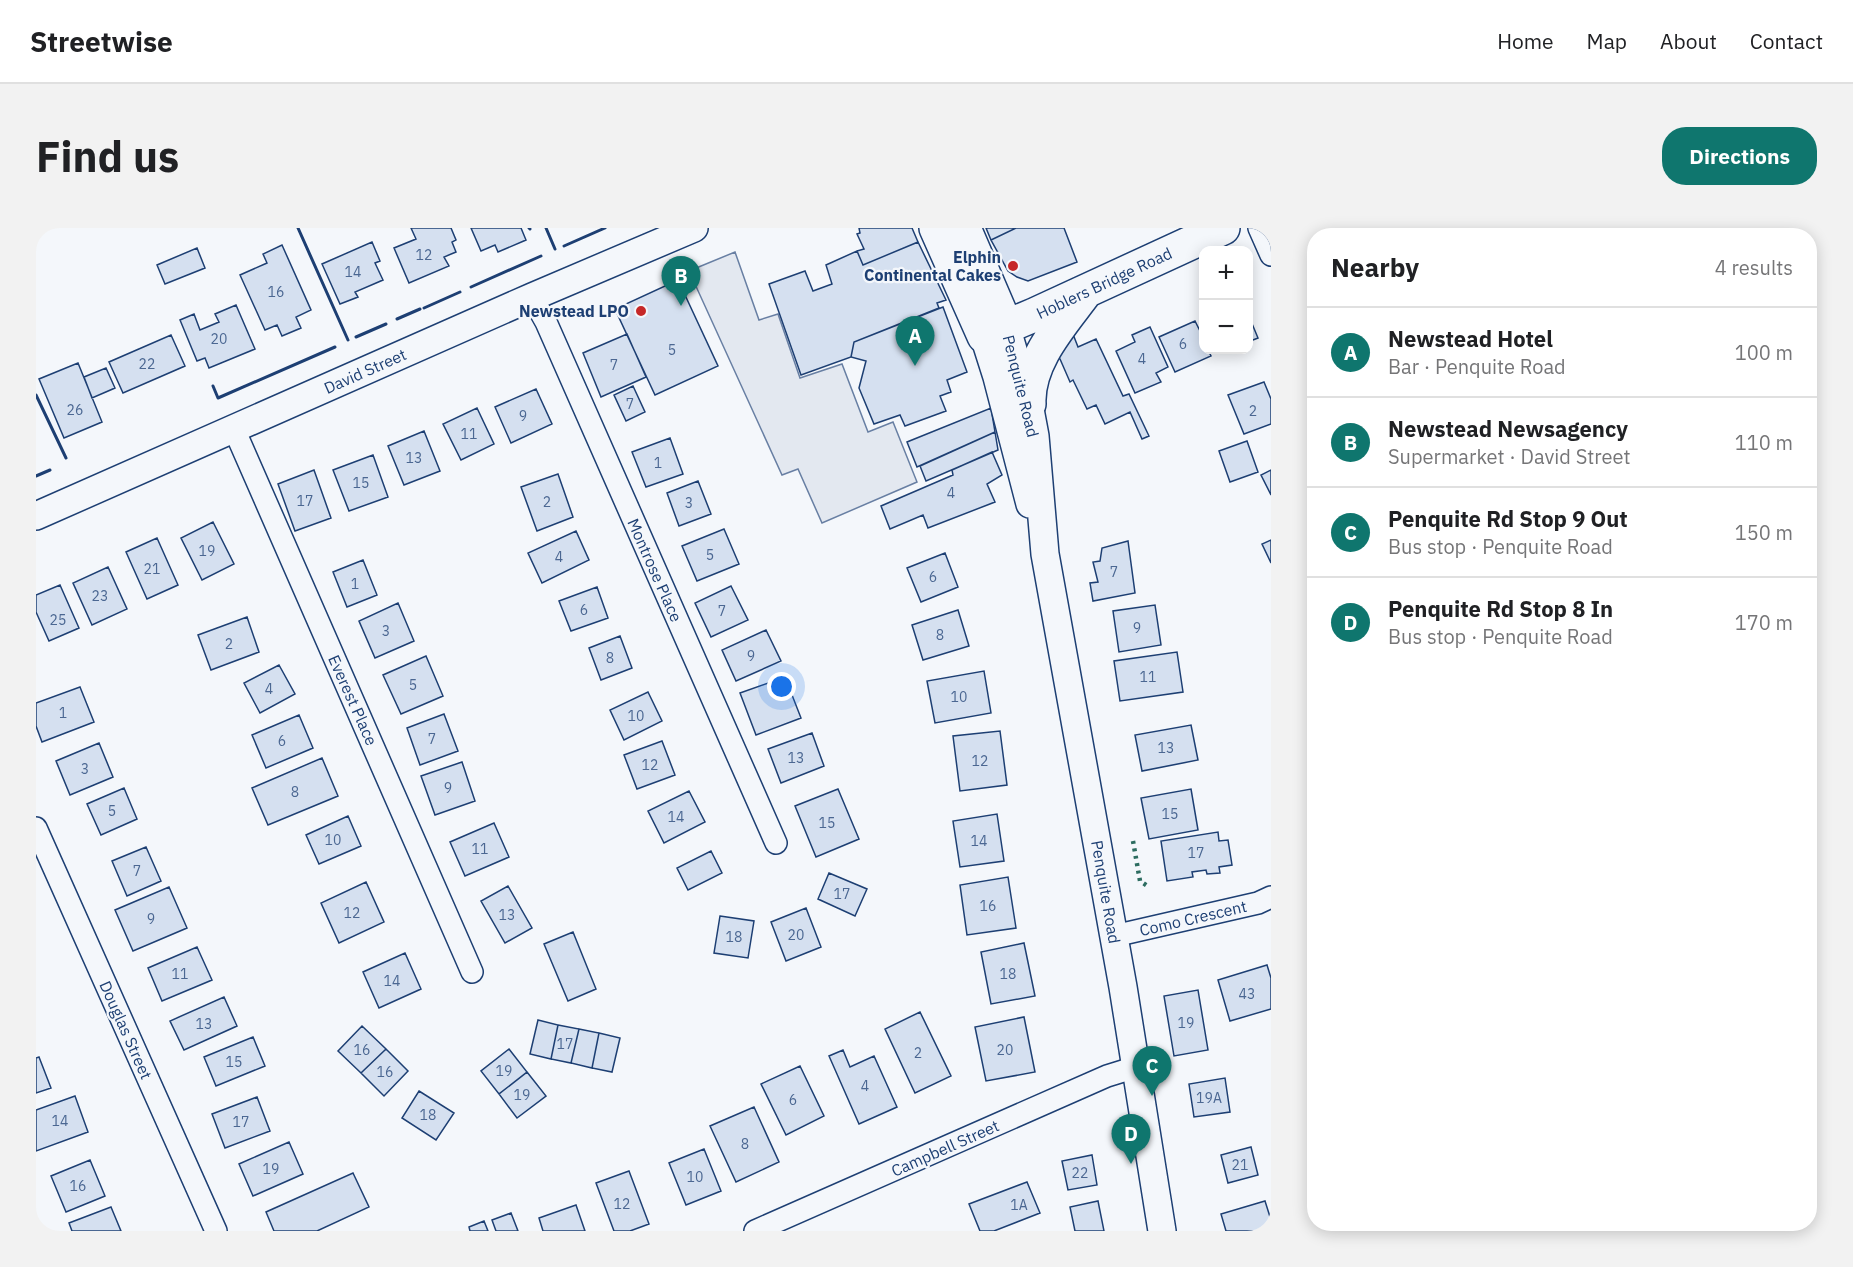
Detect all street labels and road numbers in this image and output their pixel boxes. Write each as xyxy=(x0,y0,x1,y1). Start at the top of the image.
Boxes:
street label: Hoblers Bridge Road xyxy=(1033,243,1175,323)
street label: Penquite Road xyxy=(999,333,1043,439)
street label: David Street xyxy=(321,344,409,398)
street label: Montrose Place xyxy=(623,515,687,625)
street label: Everest Place xyxy=(324,652,382,748)
street label: Penquite Road xyxy=(1087,839,1125,945)
street label: Como Crescent xyxy=(1137,896,1249,940)
street label: Douglas Street xyxy=(95,978,157,1082)
street label: Campbell Street xyxy=(888,1115,1002,1181)

